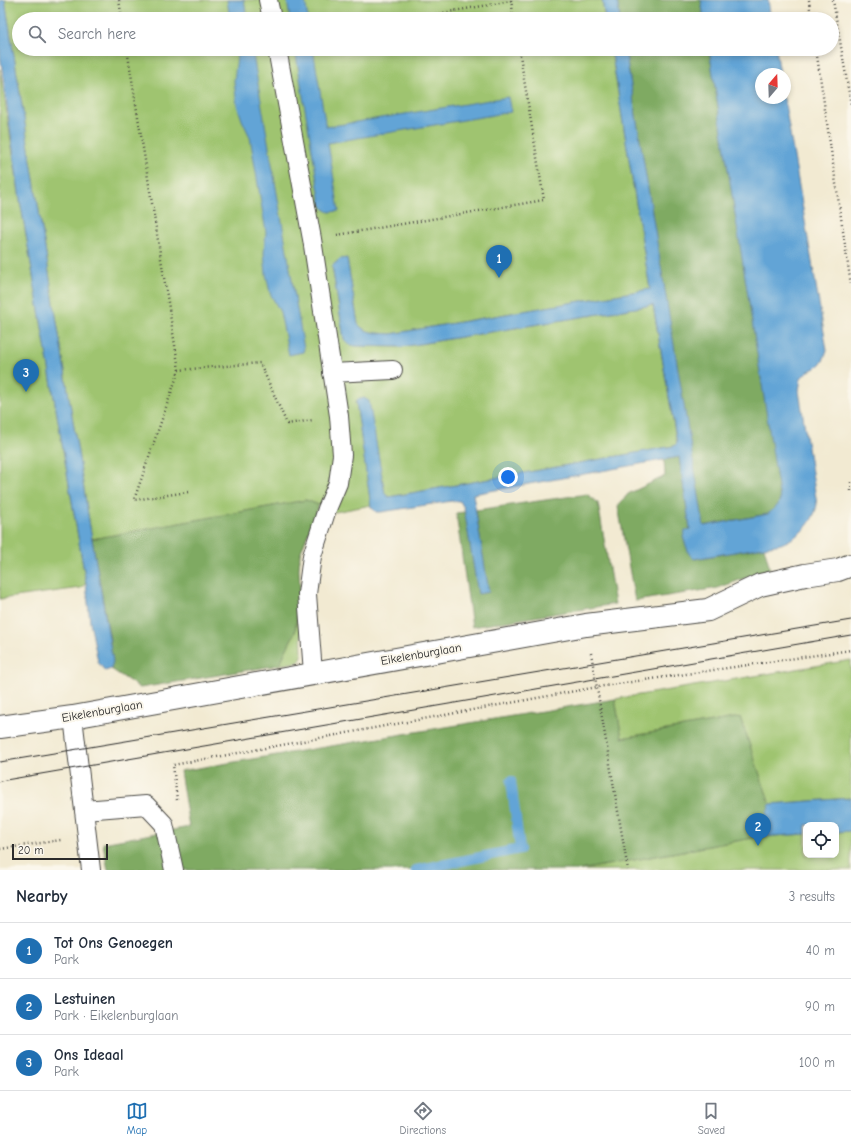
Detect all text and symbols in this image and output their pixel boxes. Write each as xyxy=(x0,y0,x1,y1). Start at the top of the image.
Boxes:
search box xyxy=(12,12,839,56)
icon: search xyxy=(26,23,48,45)
text: Search here xyxy=(58,25,136,43)
north arrow xyxy=(755,68,791,104)
pin: 1 xyxy=(486,245,512,278)
pin: 3 xyxy=(13,359,39,392)
your location xyxy=(498,467,518,487)
street label: Eikelenburglaan xyxy=(380,640,462,668)
street label: Eikelenburglaan xyxy=(61,697,143,725)
pin: 2 xyxy=(745,813,771,846)
map controls xyxy=(803,822,839,858)
button: locate xyxy=(803,822,839,858)
scale bar xyxy=(12,842,108,861)
text: 20 m xyxy=(18,844,43,857)
text: Nearby xyxy=(16,887,67,906)
text: 3 results xyxy=(789,889,835,904)
text: Tot Ons Genoegen xyxy=(54,934,173,952)
text: 1 xyxy=(26,943,32,958)
text: 40 m xyxy=(806,943,835,958)
text: Park xyxy=(54,952,79,967)
text: Lestuinen xyxy=(54,990,115,1008)
text: 2 xyxy=(26,999,32,1014)
text: 90 m xyxy=(805,999,835,1014)
text: Park · Eikelenburglaan xyxy=(54,1008,178,1023)
text: Ons Ideaal xyxy=(54,1046,123,1064)
text: 3 xyxy=(26,1055,32,1070)
text: 100 m xyxy=(799,1055,835,1070)
text: Park xyxy=(54,1064,79,1079)
tab: Map xyxy=(126,1100,148,1137)
tab: Directions xyxy=(400,1100,446,1137)
tab: Saved xyxy=(698,1100,725,1137)

